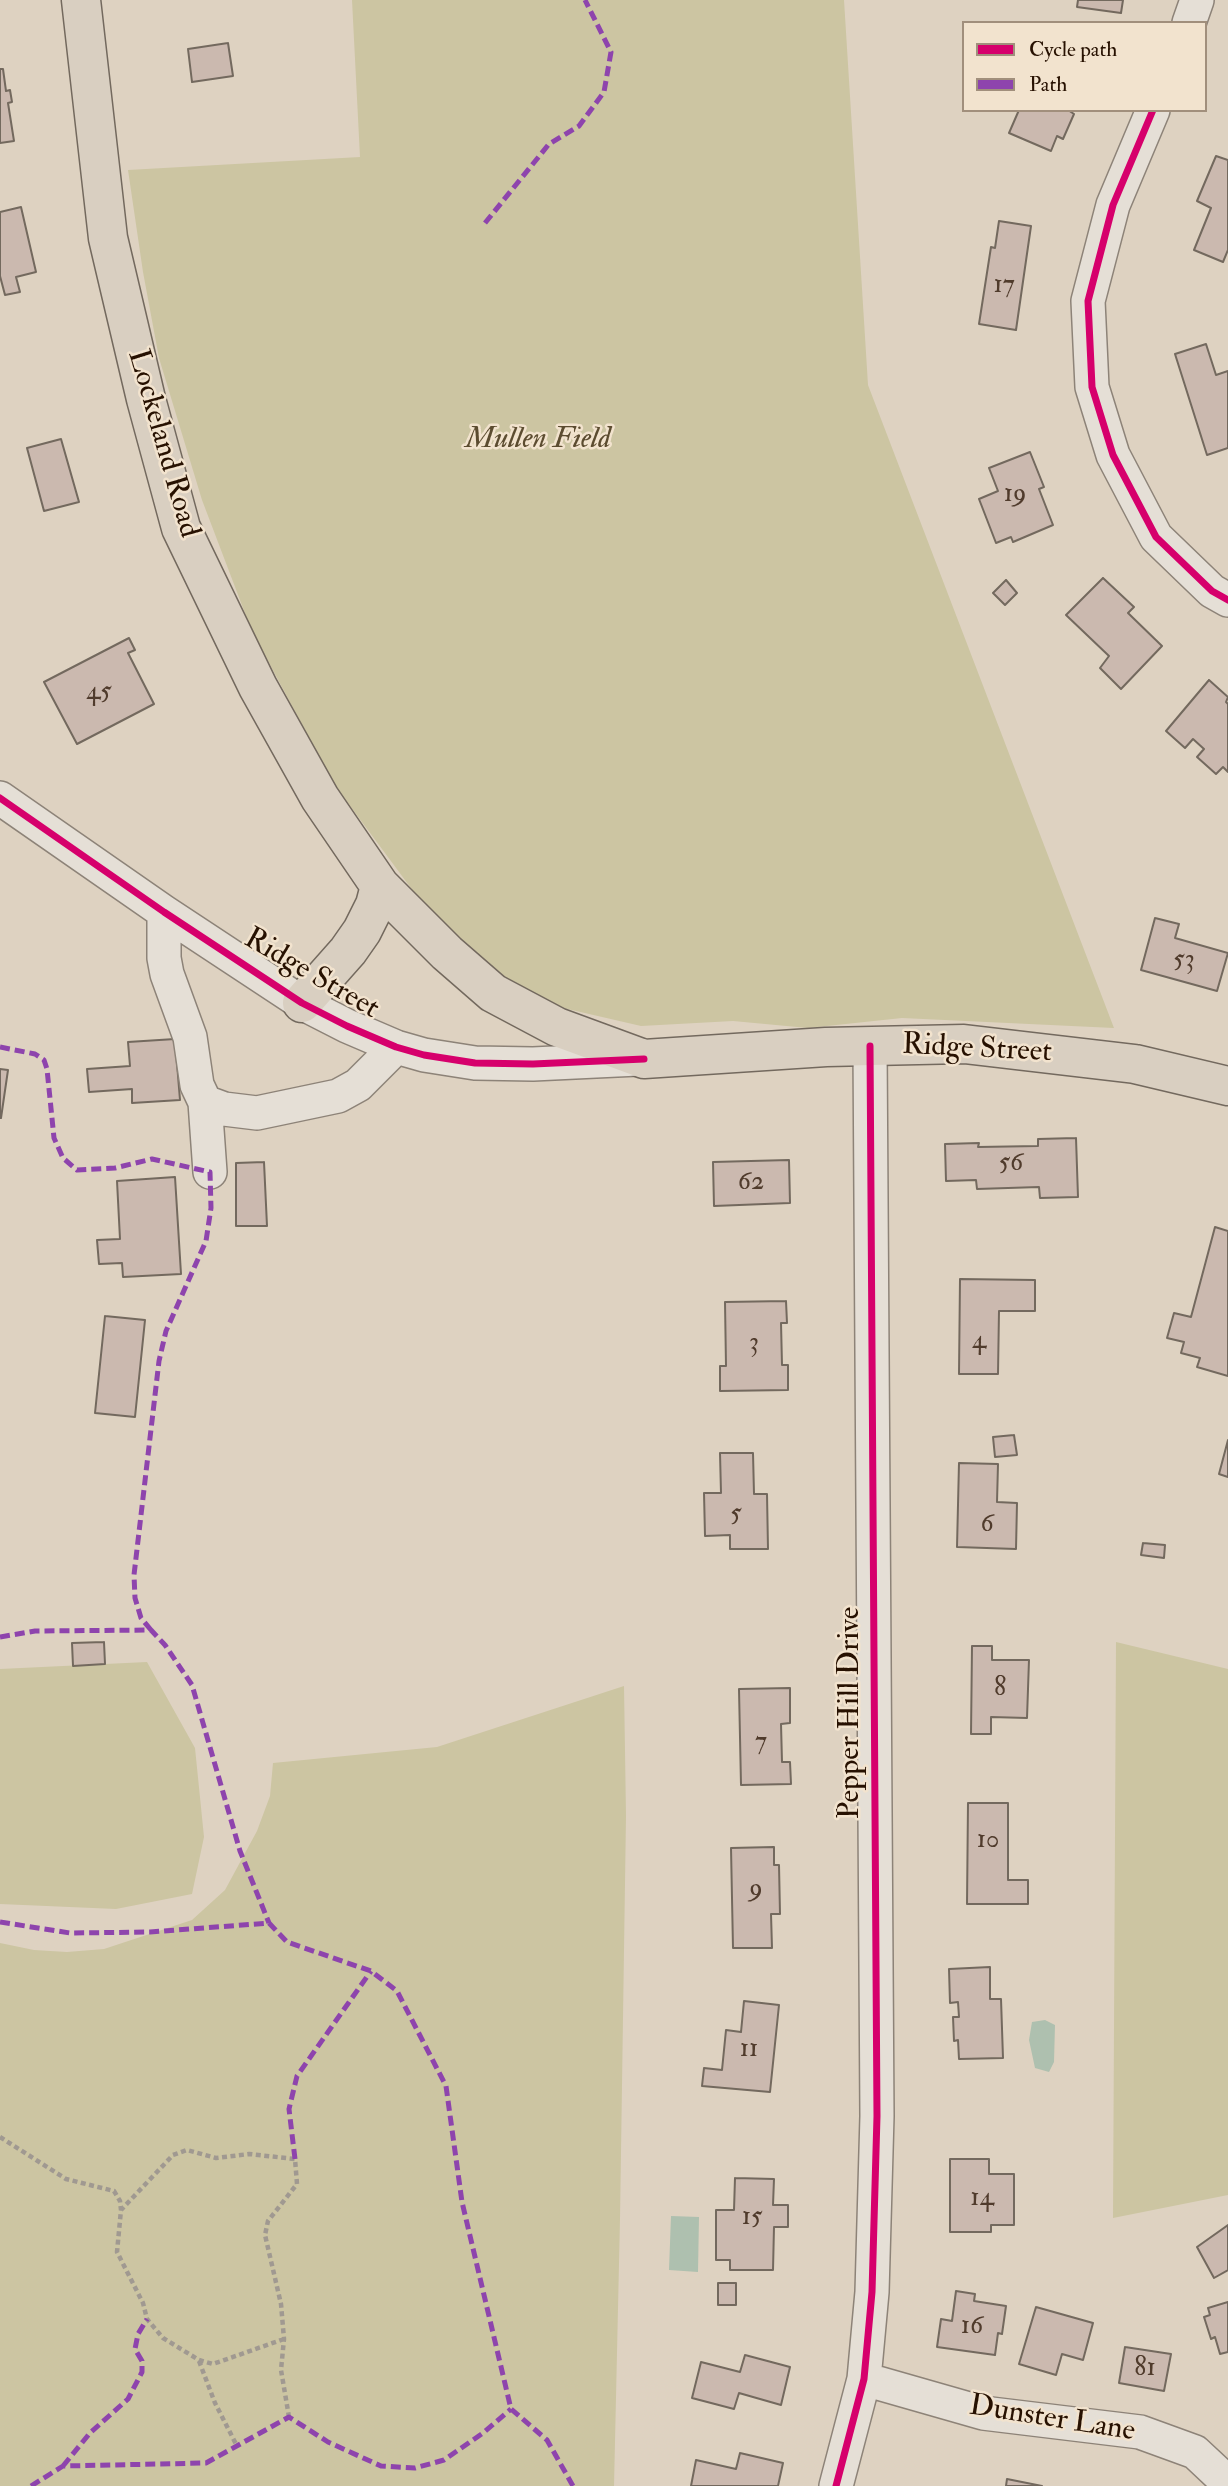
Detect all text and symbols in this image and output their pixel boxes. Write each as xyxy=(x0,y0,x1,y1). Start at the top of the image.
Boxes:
legend xyxy=(962,21,1207,112)
text: Cycle path xyxy=(1029,36,1117,63)
text: Path xyxy=(1029,71,1067,98)
house number: 17 xyxy=(993,270,1015,302)
street label: Lockeland Road xyxy=(118,346,206,542)
park label: Mullen Field xyxy=(465,423,611,459)
house number: 19 xyxy=(1004,479,1026,511)
house number: 45 xyxy=(86,677,112,709)
street label: Ridge Street xyxy=(237,922,385,1028)
house number: 53 xyxy=(1173,945,1195,977)
street label: Ridge Street xyxy=(901,1028,1053,1072)
house number: 56 xyxy=(999,1148,1023,1180)
house number: 62 xyxy=(738,1167,764,1199)
house number: 4 xyxy=(972,1326,986,1358)
house number: 3 xyxy=(749,1328,759,1360)
house number: 5 xyxy=(730,1499,742,1531)
house number: 6 xyxy=(980,1509,994,1541)
street label: Pepper Hill Drive xyxy=(834,1607,870,1819)
house number: 8 xyxy=(994,1673,1006,1705)
house number: 7 xyxy=(755,1727,767,1759)
house number: 10 xyxy=(977,1825,999,1857)
house number: 9 xyxy=(749,1874,763,1906)
house number: 11 xyxy=(740,2034,758,2066)
house number: 14 xyxy=(970,2183,994,2215)
house number: 15 xyxy=(742,2202,762,2234)
house number: 16 xyxy=(961,2311,983,2343)
house number: 81 xyxy=(1134,2353,1156,2385)
street label: Dunster Lane xyxy=(966,2389,1138,2451)

